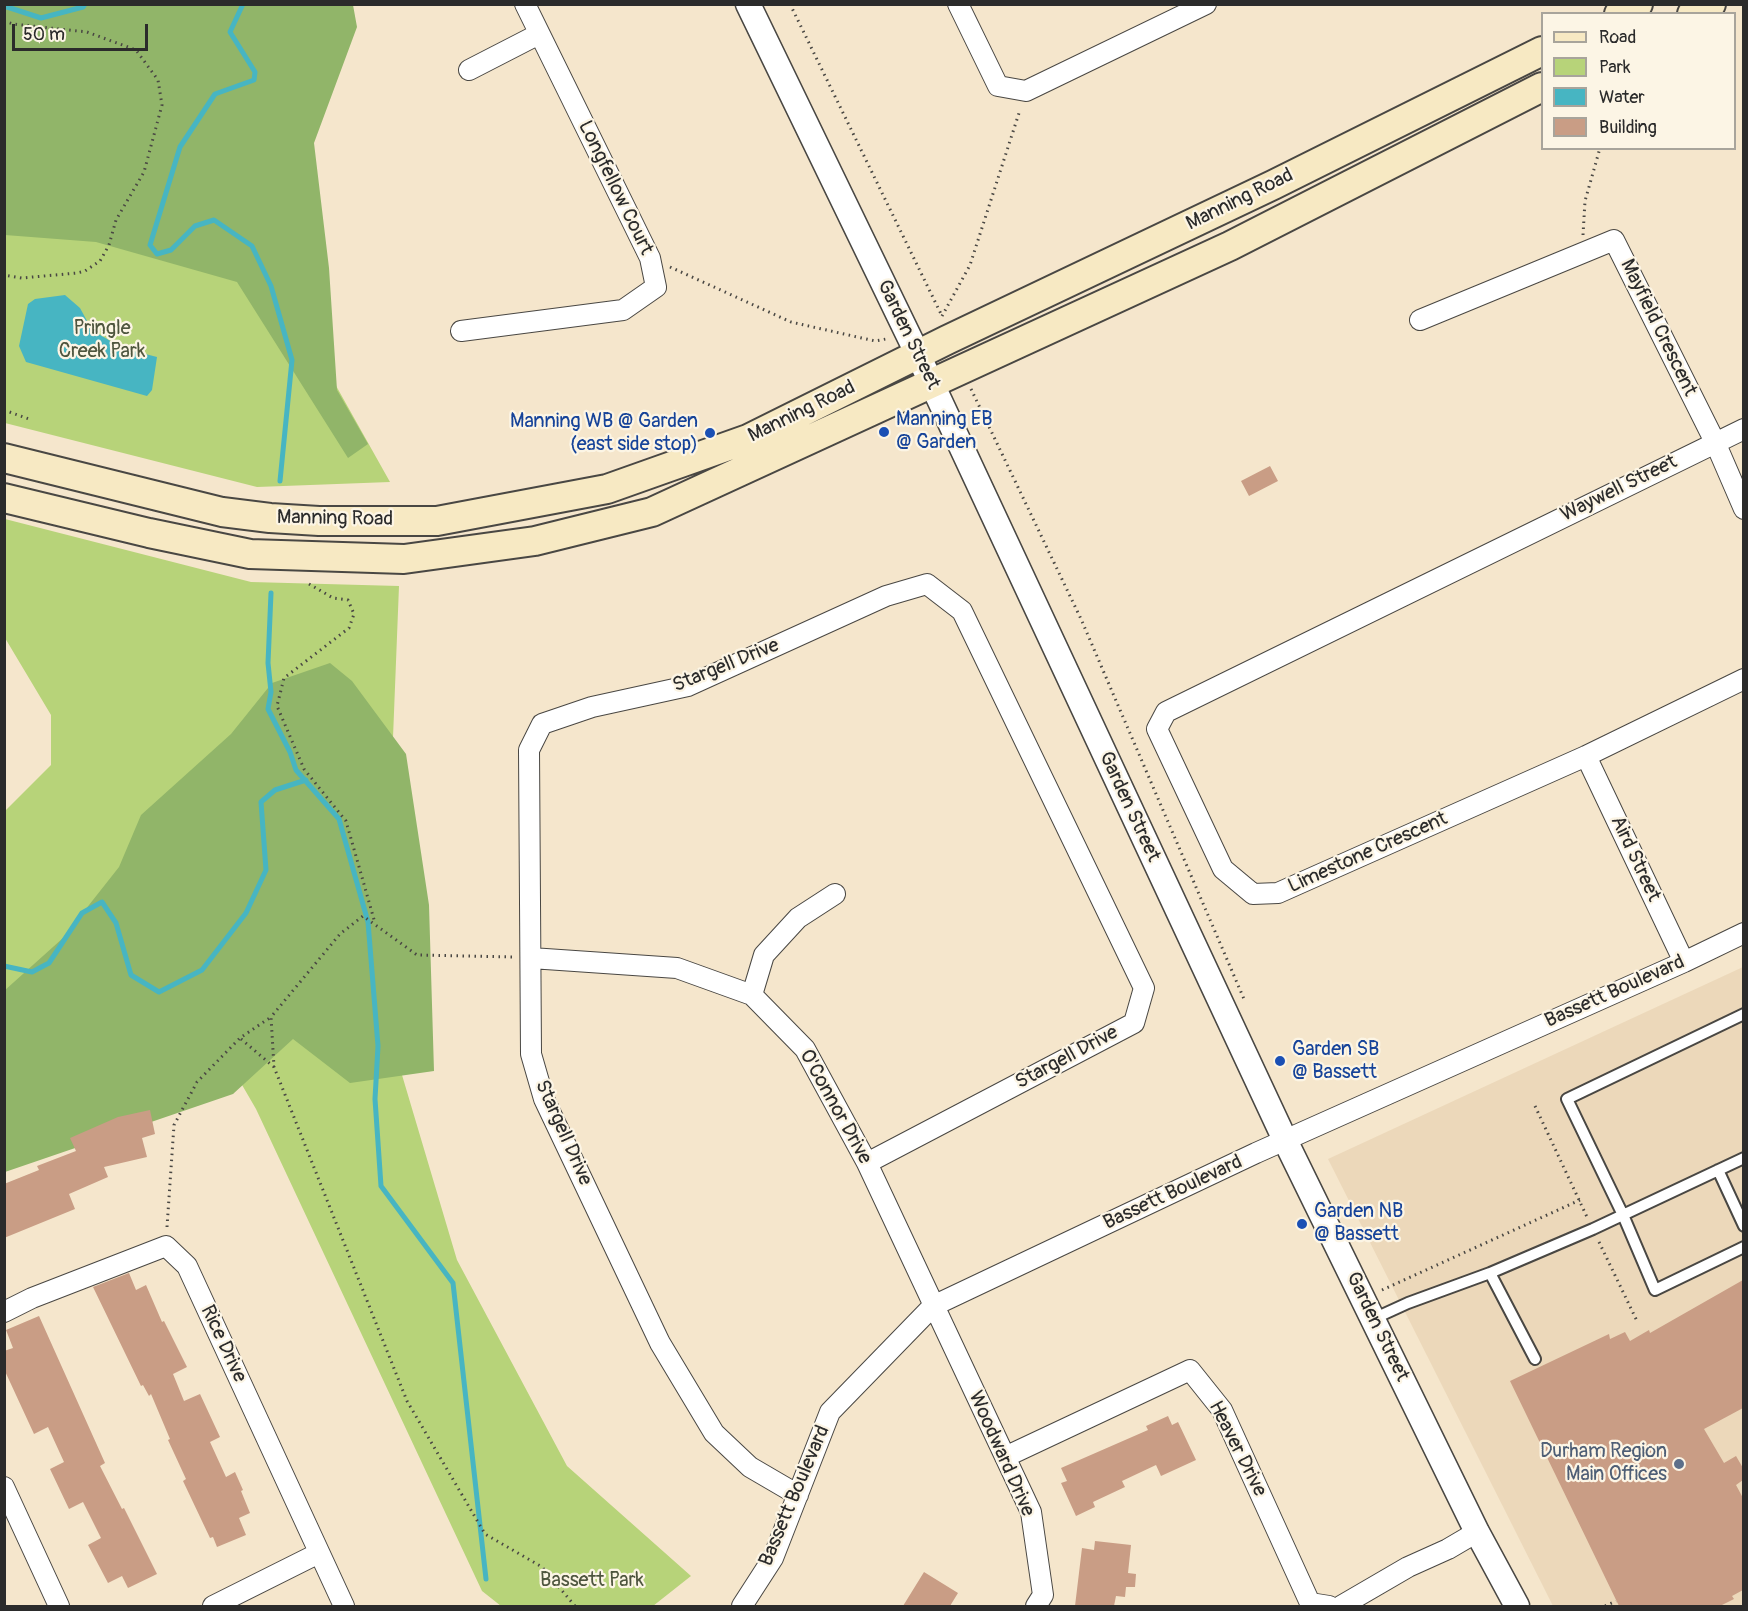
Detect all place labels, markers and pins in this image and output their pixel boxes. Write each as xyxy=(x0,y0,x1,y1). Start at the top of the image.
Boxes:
place label: Manning EB @ Garden xyxy=(896,408,993,455)
place label: Manning WB @ Garden (east side stop) xyxy=(510,410,698,457)
marker: Manning EB @ Garden xyxy=(877,425,891,439)
marker: Manning WB @ Garden (east side stop) xyxy=(703,426,717,440)
place label: Garden SB @ Bassett xyxy=(1292,1038,1379,1085)
marker: Garden SB @ Bassett xyxy=(1273,1054,1287,1068)
place label: Garden NB @ Bassett xyxy=(1314,1200,1403,1247)
marker: Garden NB @ Bassett xyxy=(1295,1217,1309,1231)
place label: Durham Region Main Offices xyxy=(1540,1440,1667,1487)
marker: Durham Region Main Offices xyxy=(1672,1457,1686,1471)

